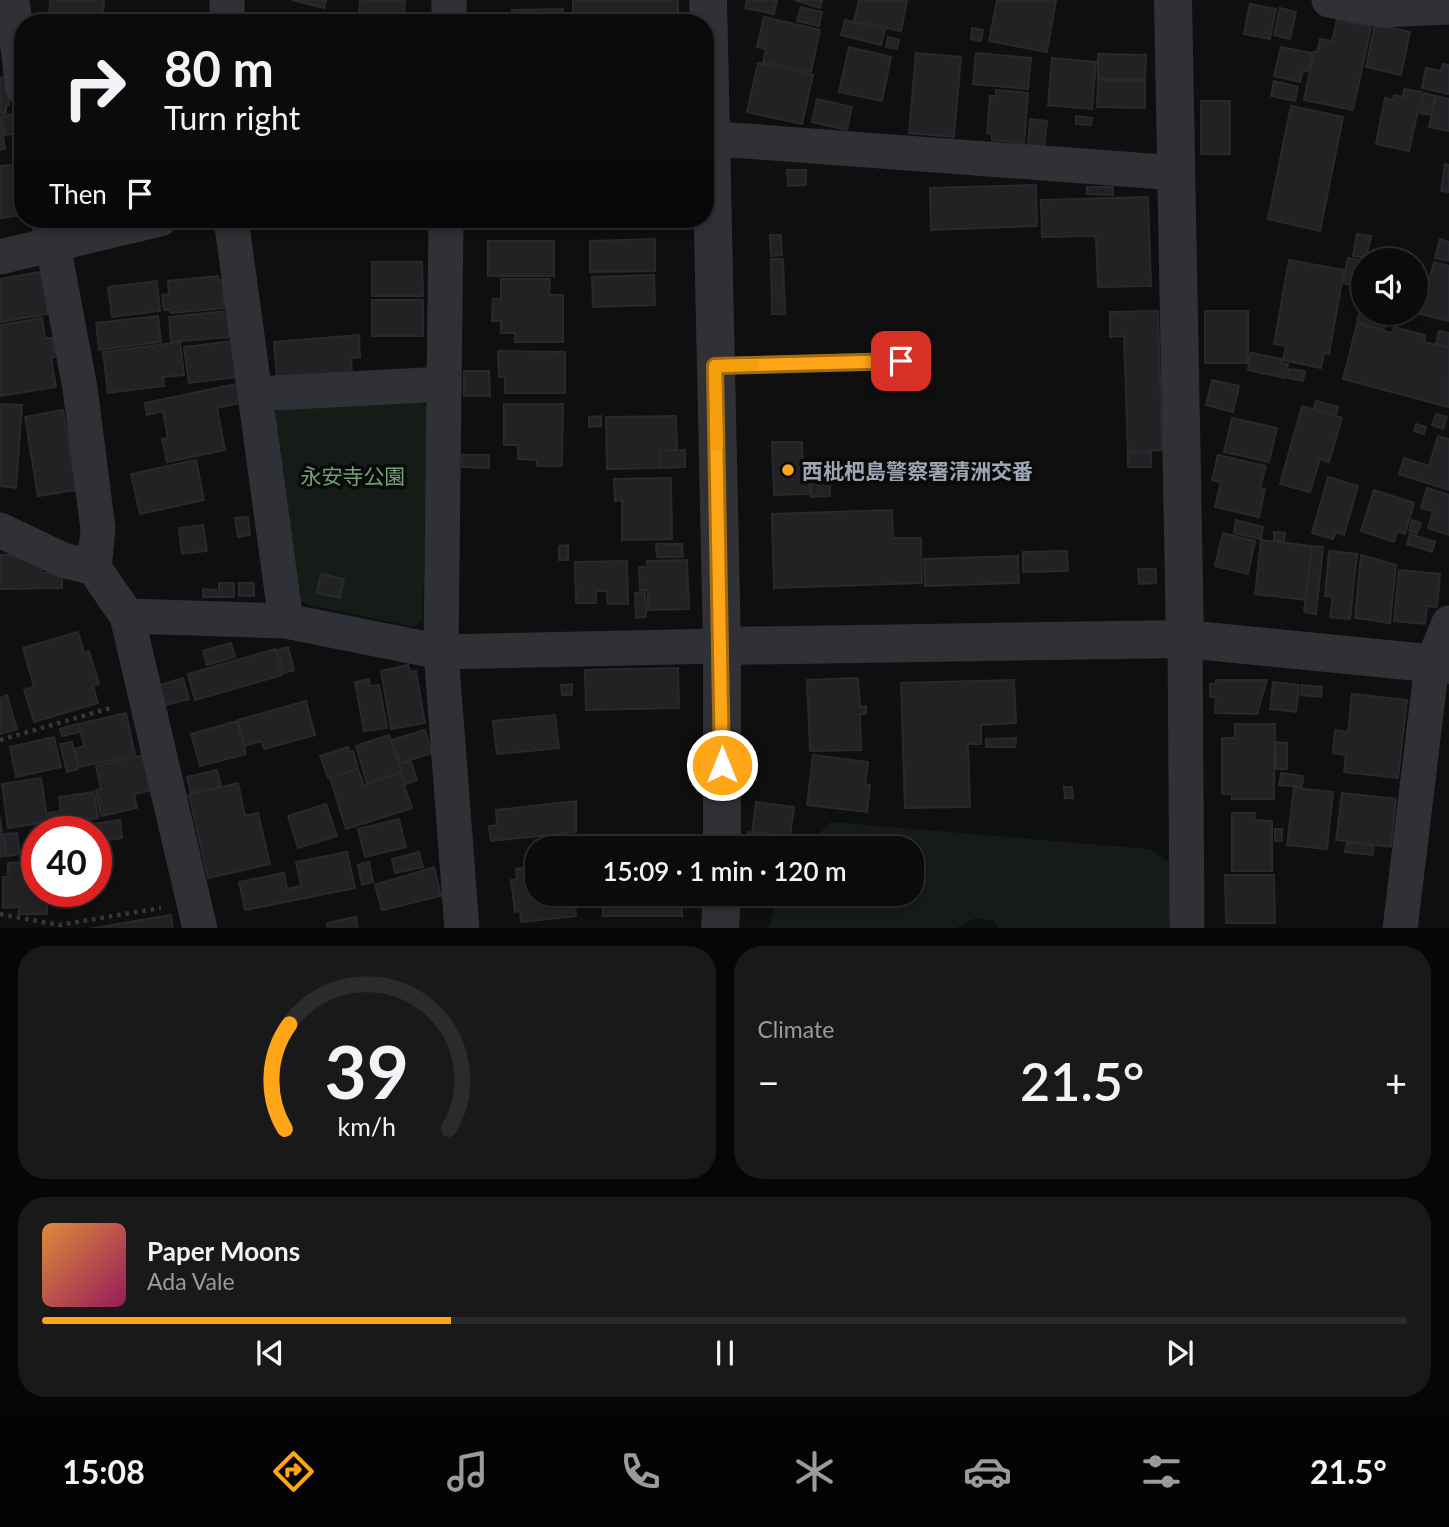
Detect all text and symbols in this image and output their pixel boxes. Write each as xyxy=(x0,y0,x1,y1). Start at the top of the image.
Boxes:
text: 80 m xyxy=(164,39,274,97)
icon: right xyxy=(49,42,140,133)
text: Turn right xyxy=(164,98,300,137)
icon: arrive xyxy=(121,175,159,213)
text: Then xyxy=(49,178,107,210)
map controls xyxy=(1351,248,1428,325)
button: sound xyxy=(1351,248,1428,325)
pin xyxy=(871,331,931,391)
icon: arrive xyxy=(882,342,920,380)
place label: 西枇杷島警察署清洲交番 xyxy=(802,458,1033,483)
marker: 西枇杷島警察署清洲交番 xyxy=(780,462,796,478)
park label: 永安寺公園 xyxy=(301,463,406,488)
position arrow xyxy=(685,728,759,802)
speed limit sign: 40 xyxy=(21,816,112,907)
text: 15:09 · 1 min · 120 m xyxy=(602,855,847,887)
text: Climate xyxy=(758,1015,834,1043)
text: 39 xyxy=(325,1027,409,1115)
text: 21.5° xyxy=(1020,1050,1144,1112)
text: − xyxy=(758,1059,780,1105)
text: + xyxy=(1385,1059,1407,1105)
text: km/h xyxy=(337,1110,396,1140)
text: Paper Moons xyxy=(147,1235,300,1267)
text: Ada Vale xyxy=(147,1267,235,1295)
icon: previous xyxy=(251,1334,289,1372)
icon: pause xyxy=(706,1334,744,1372)
icon: next xyxy=(1161,1334,1199,1372)
icon: directions xyxy=(269,1447,318,1496)
icon: music xyxy=(443,1447,492,1496)
icon: phone xyxy=(616,1447,665,1496)
icon: climate xyxy=(790,1447,839,1496)
icon: car xyxy=(963,1447,1012,1496)
icon: filters xyxy=(1137,1447,1186,1496)
text: 15:08 xyxy=(62,1452,145,1491)
text: 21.5° xyxy=(1310,1452,1387,1491)

